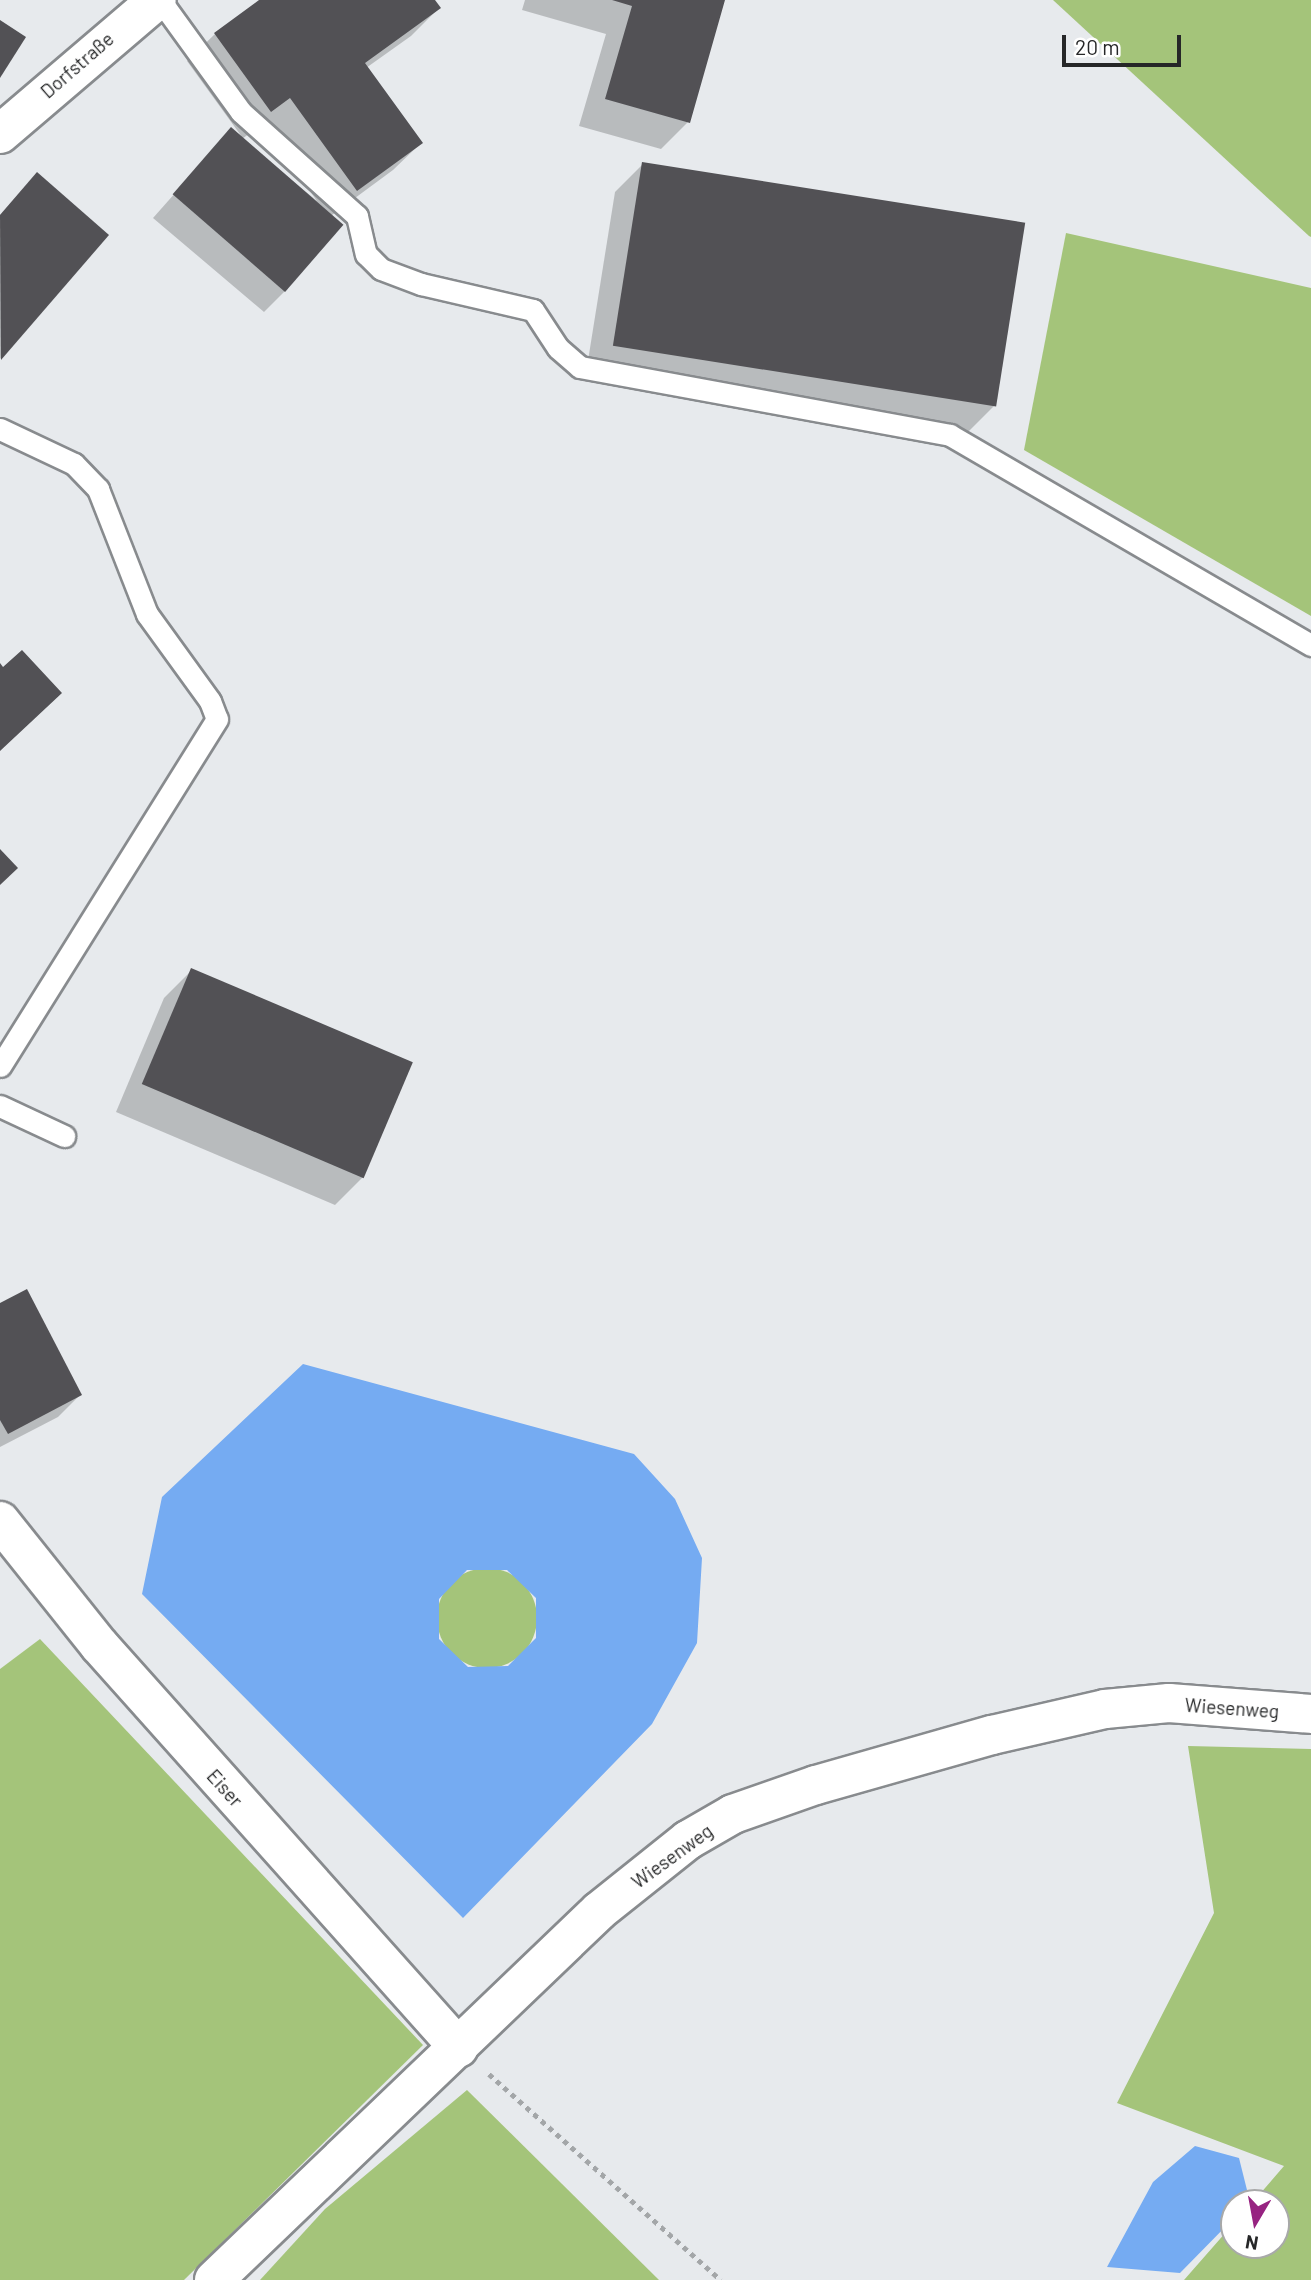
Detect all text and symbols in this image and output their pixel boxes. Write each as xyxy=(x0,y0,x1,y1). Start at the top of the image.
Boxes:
scale bar xyxy=(1066,21,1185,65)
street label: Dorfstraße xyxy=(36,27,118,103)
text: 20 m xyxy=(1075,34,1120,59)
street label: Wiesenweg xyxy=(1184,1693,1280,1723)
street label: Eiser xyxy=(202,1765,248,1811)
street label: Wiesenweg xyxy=(627,1819,717,1893)
north arrow xyxy=(1220,2189,1290,2259)
text: N xyxy=(1243,2231,1260,2256)

